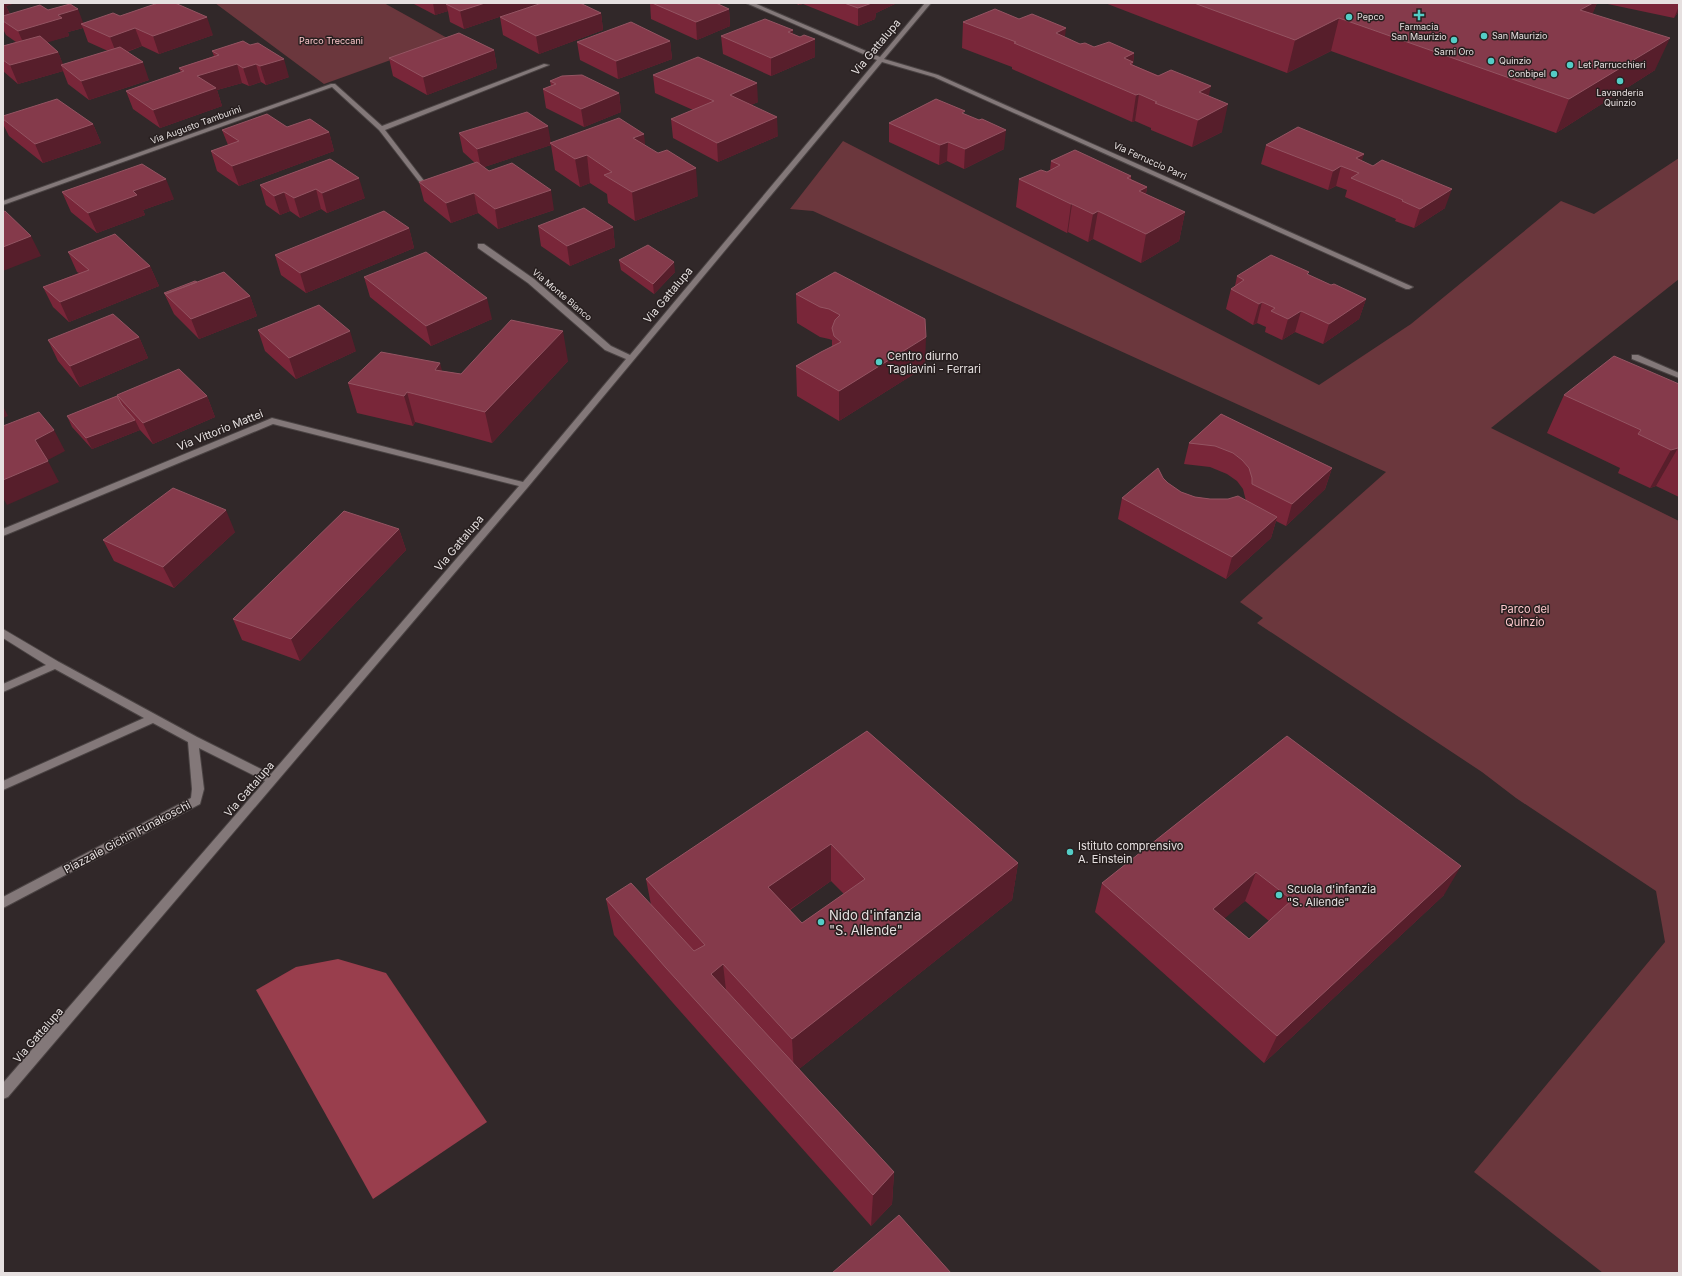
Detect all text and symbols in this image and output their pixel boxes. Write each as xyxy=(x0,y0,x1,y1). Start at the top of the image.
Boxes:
marker: Farmacia San Maurizio xyxy=(1414,10,1424,20)
place label: Pepco xyxy=(1357,11,1384,22)
marker: Pepco xyxy=(1344,12,1354,22)
street label: Via Gattalupa xyxy=(848,16,904,78)
place label: Farmacia San Maurizio xyxy=(1391,21,1447,42)
place label: San Maurizio xyxy=(1492,30,1547,41)
marker: San Maurizio xyxy=(1479,31,1489,41)
park label: Parco Treccani xyxy=(299,35,363,46)
marker: Sarni Oro xyxy=(1449,35,1459,45)
place label: Sarni Oro xyxy=(1434,46,1474,57)
place label: Quinzio xyxy=(1499,55,1531,66)
marker: Quinzio xyxy=(1486,56,1496,66)
place label: Let Parrucchieri xyxy=(1578,59,1646,70)
marker: Let Parrucchieri xyxy=(1565,60,1575,70)
place label: Conbipel xyxy=(1508,68,1546,79)
marker: Conbipel xyxy=(1549,69,1559,79)
marker: Lavanderia Quinzio xyxy=(1615,76,1625,86)
place label: Lavanderia Quinzio xyxy=(1597,87,1643,108)
street label: Via Augusto Tamburini xyxy=(149,103,243,146)
street label: Via Ferruccio Parri xyxy=(1112,139,1188,182)
street label: Via Gattalupa xyxy=(640,264,696,326)
street label: Via Monte Bianco xyxy=(530,266,594,323)
place label: Centro diurno Tagliavini - Ferrari xyxy=(887,349,981,376)
marker: Centro diurno Tagliavini - Ferrari xyxy=(874,357,884,367)
street label: Via Vittorio Mattei xyxy=(175,406,265,454)
street label: Via Gattalupa xyxy=(431,512,487,574)
park label: Parco del Quinzio xyxy=(1501,602,1549,629)
street label: Via Gattalupa xyxy=(221,758,277,820)
street label: Piazzale Gichin Funakoschi xyxy=(61,798,193,876)
place label: Istituto comprensivo A. Einstein xyxy=(1078,839,1184,866)
marker: Istituto comprensivo A. Einstein xyxy=(1065,847,1075,857)
place label: Scuola d'infanzia "S. Allende" xyxy=(1287,882,1376,909)
marker: Scuola d'infanzia "S. Allende" xyxy=(1274,890,1284,900)
place label: Nido d'infanzia "S. Allende" xyxy=(829,907,921,938)
marker: Nido d'infanzia "S. Allende" xyxy=(816,917,826,927)
street label: Via Gattalupa xyxy=(10,1004,66,1066)

